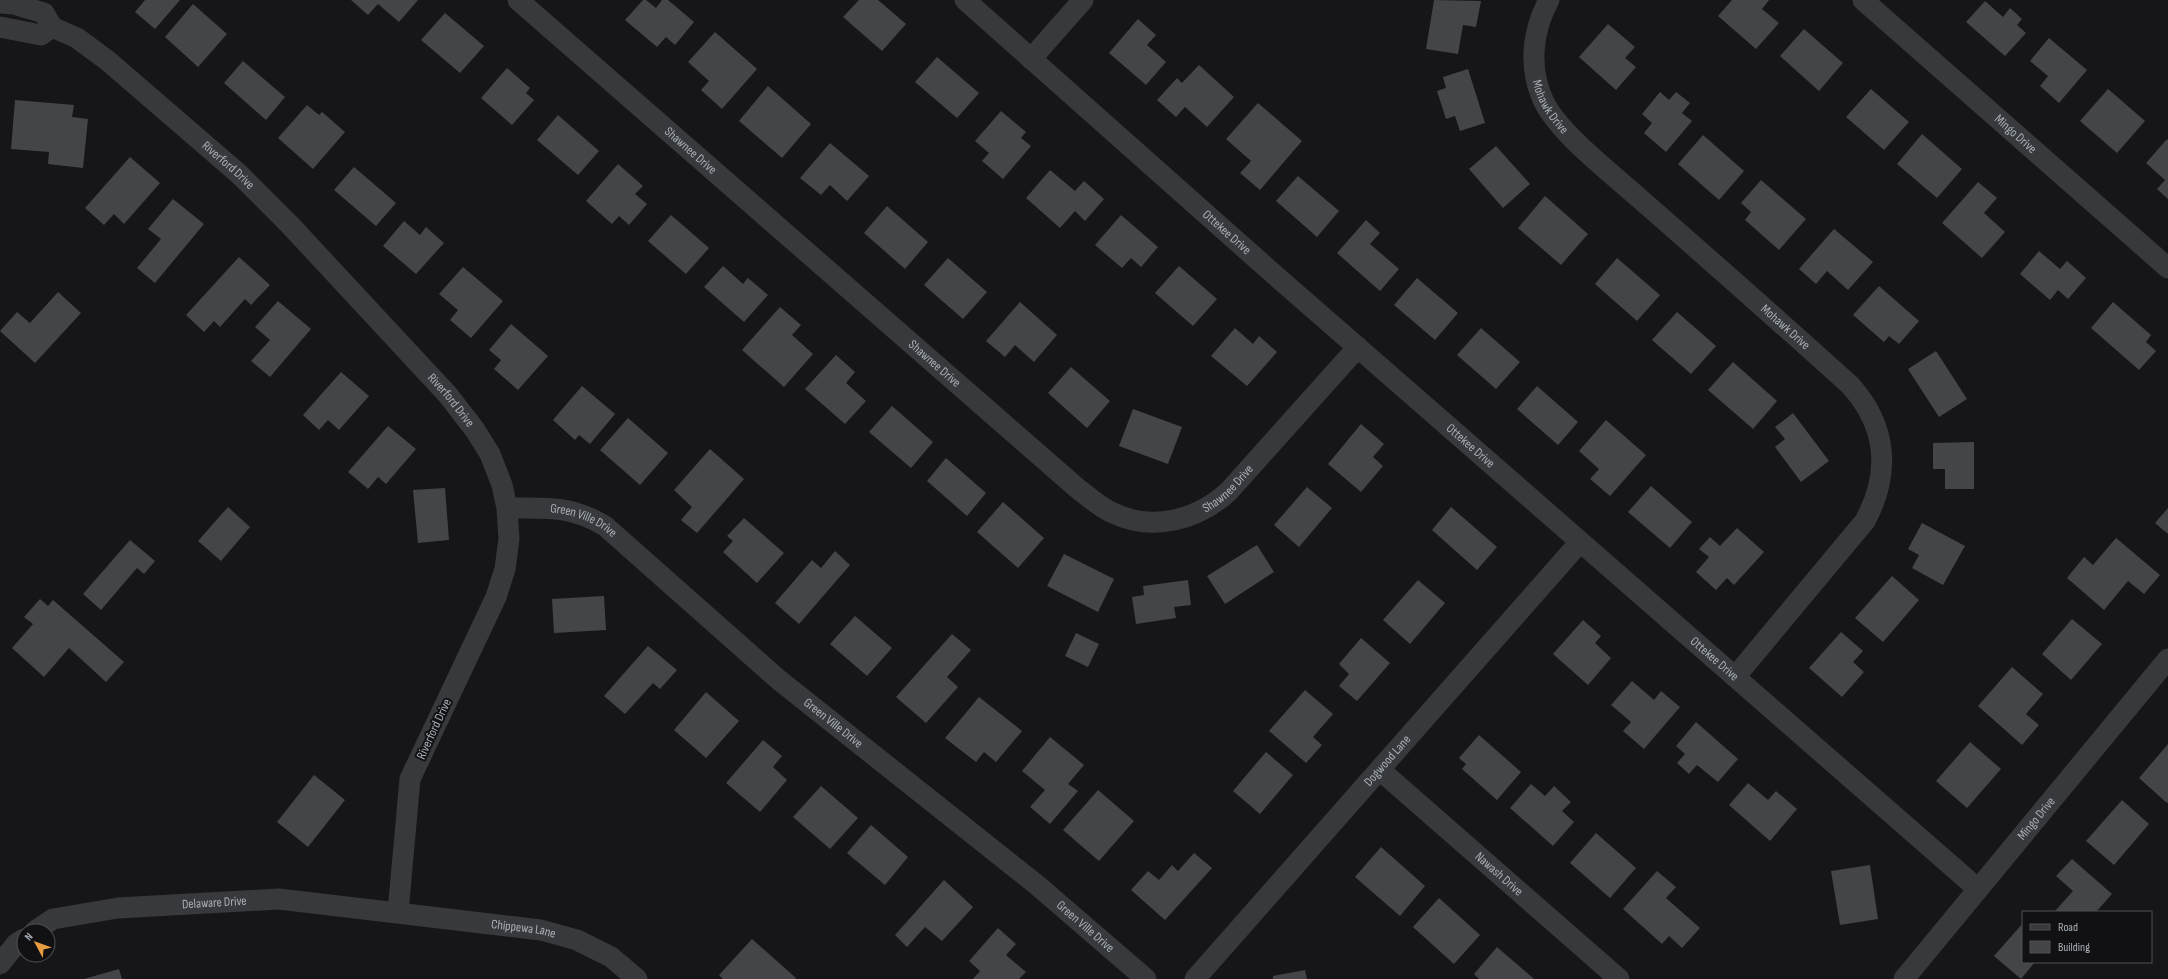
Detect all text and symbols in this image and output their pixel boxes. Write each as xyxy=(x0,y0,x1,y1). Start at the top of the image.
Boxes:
street label: Mohawk Drive xyxy=(1529,78,1572,137)
street label: Mingo Drive xyxy=(1991,111,2040,157)
street label: Shawnee Drive xyxy=(661,123,720,178)
street label: Riverford Drive xyxy=(199,138,258,193)
street label: Ottekee Drive xyxy=(1199,207,1254,258)
street label: Mohawk Drive xyxy=(1757,301,1813,353)
street label: Shawnee Drive xyxy=(905,337,964,391)
street label: Riverford Drive xyxy=(424,370,478,430)
street label: Ottekee Drive xyxy=(1443,420,1498,471)
street label: Shawnee Drive xyxy=(1200,461,1257,516)
street label: Green Ville Drive xyxy=(550,500,620,541)
street label: Ottekee Drive xyxy=(1687,633,1742,685)
street label: Green Ville Drive xyxy=(800,695,866,752)
street label: Riverford Drive xyxy=(413,696,455,762)
street label: Dogwood Lane xyxy=(1361,732,1414,790)
street label: Mingo Drive xyxy=(2014,794,2059,843)
street label: Nawash Drive xyxy=(1472,849,1526,899)
street label: Delaware Drive xyxy=(182,893,247,912)
street label: Green Ville Drive xyxy=(1053,897,1118,956)
legend xyxy=(2022,911,2152,963)
street label: Chippewa Lane xyxy=(490,916,558,942)
text: Road xyxy=(2058,920,2078,935)
north arrow xyxy=(16,923,56,963)
text: N xyxy=(22,930,36,943)
text: Building xyxy=(2058,940,2090,955)

